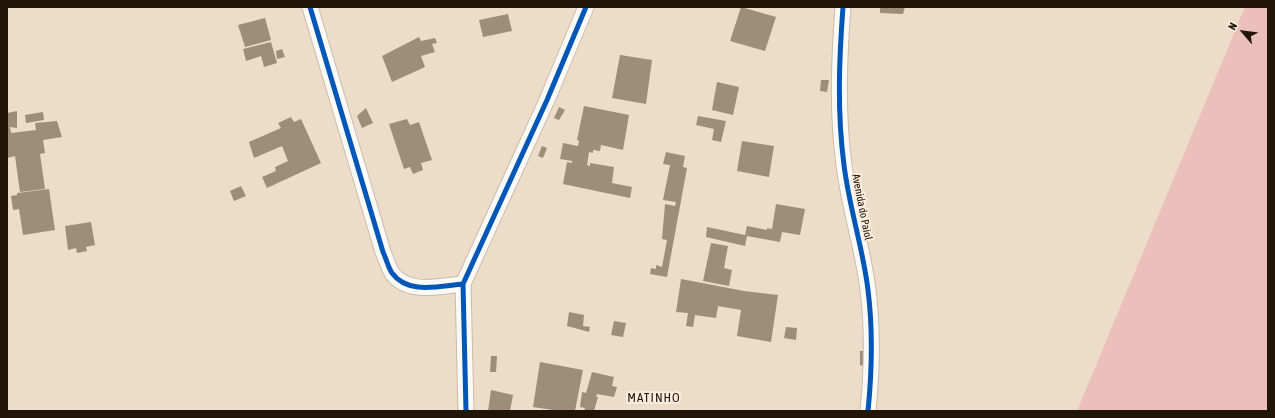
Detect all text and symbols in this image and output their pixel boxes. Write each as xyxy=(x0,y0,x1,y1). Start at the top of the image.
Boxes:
north arrow xyxy=(1223,12,1263,52)
text: N xyxy=(1226,21,1239,32)
street label: Avenida do Paiol xyxy=(849,173,875,241)
district label: MATINHO xyxy=(627,390,681,406)

